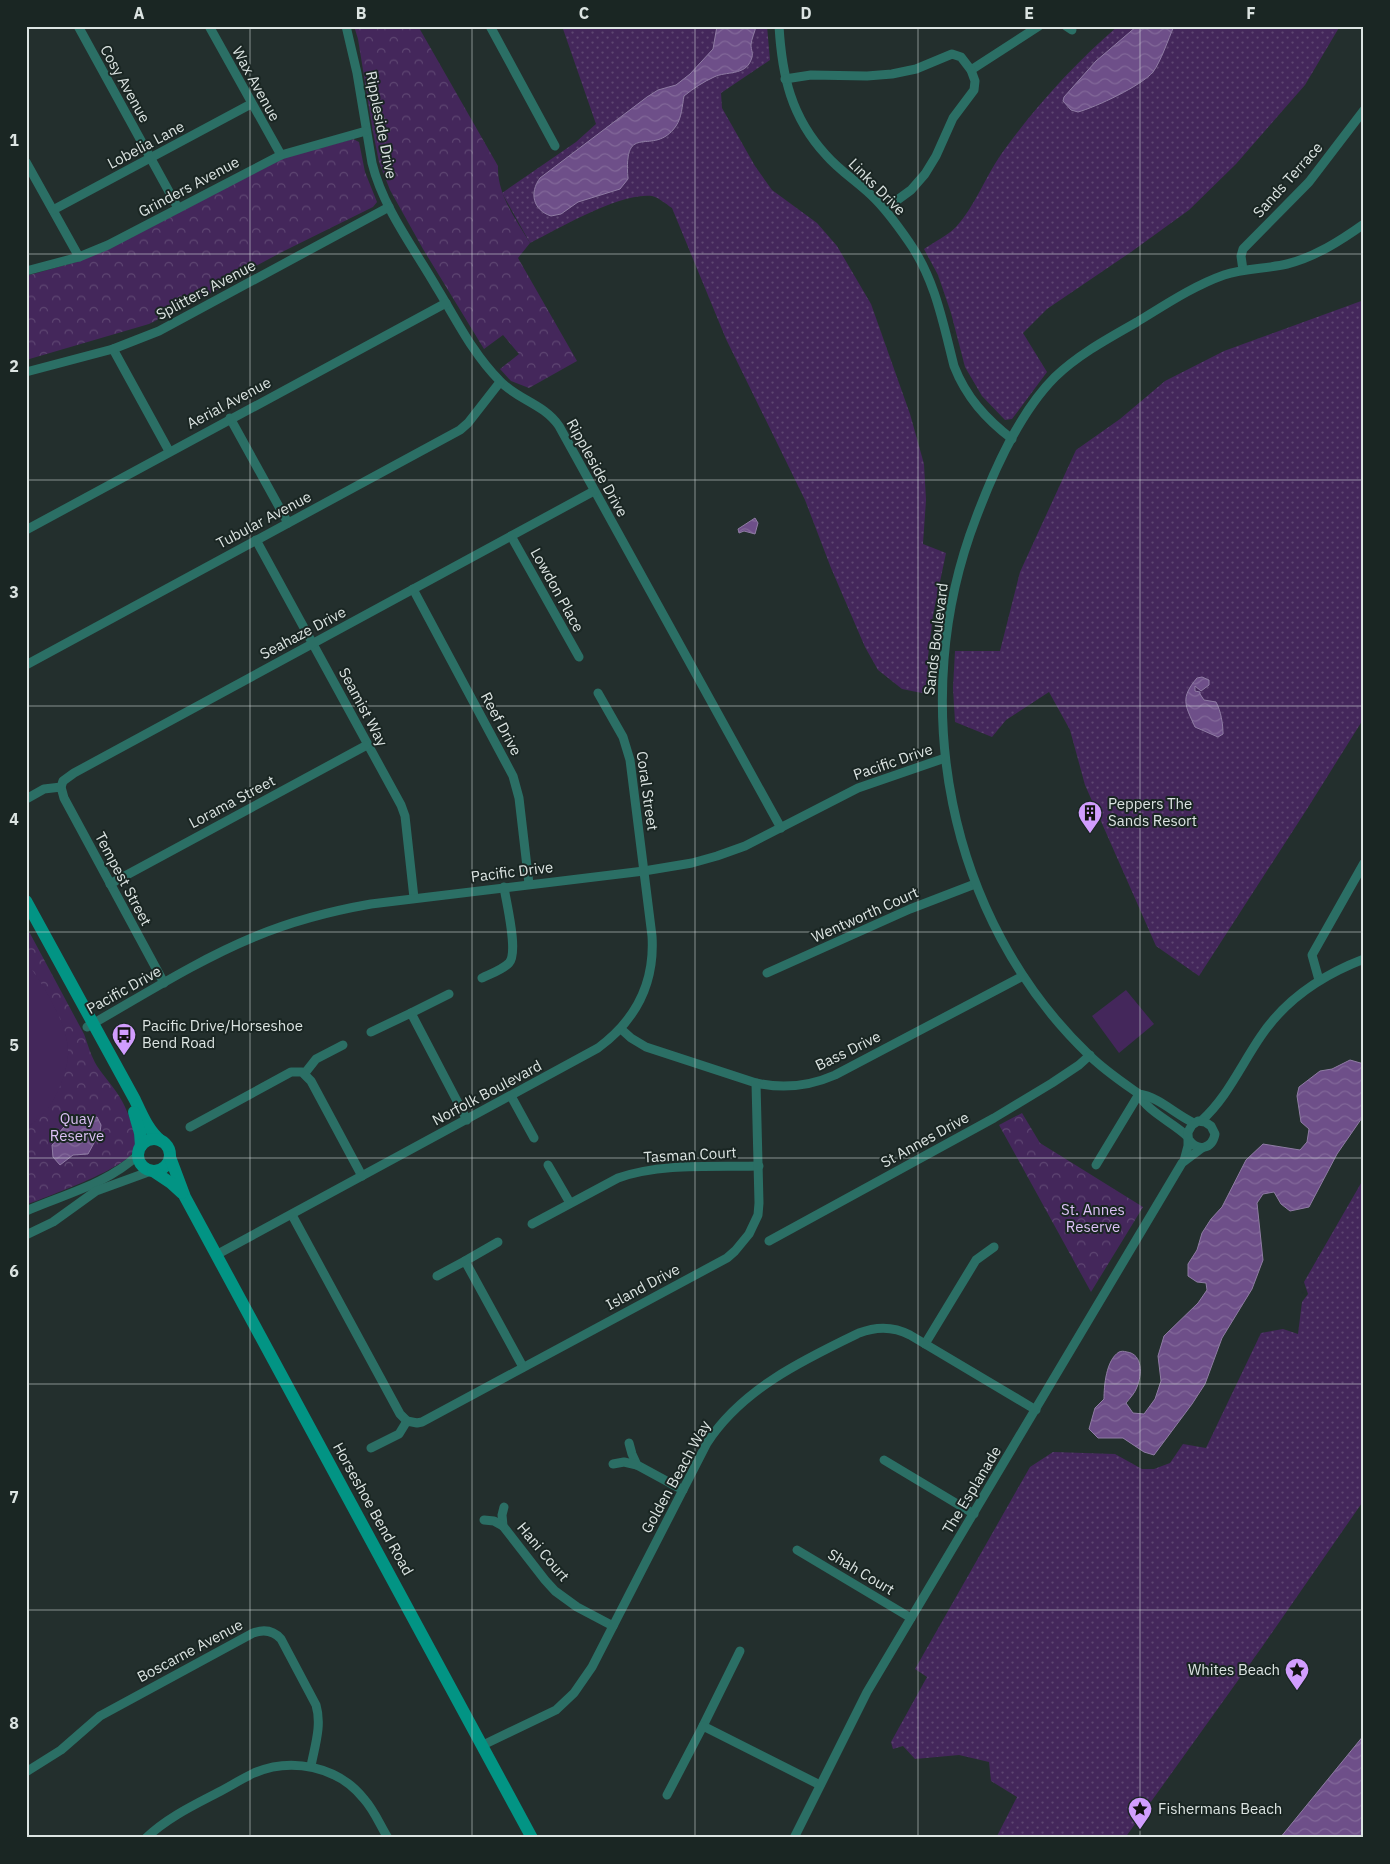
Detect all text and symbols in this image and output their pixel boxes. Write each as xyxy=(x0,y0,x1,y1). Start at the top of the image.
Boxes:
text: A xyxy=(134,3,145,23)
text: B xyxy=(356,3,367,23)
text: C xyxy=(579,3,589,23)
text: D xyxy=(800,3,812,23)
text: E xyxy=(1024,3,1034,23)
text: F xyxy=(1246,3,1256,23)
street label: Cosy Avenue xyxy=(96,42,155,126)
street label: Wax Avenue xyxy=(228,43,285,124)
street label: Rippleside Drive xyxy=(362,69,401,180)
street label: Lobelia Lane xyxy=(104,116,187,173)
text: 1 xyxy=(9,130,19,150)
street label: Sands Terrace xyxy=(1249,138,1327,221)
street label: Grinders Avenue xyxy=(135,152,242,221)
street label: Links Drive xyxy=(845,154,910,219)
street label: Splitters Avenue xyxy=(153,255,259,324)
text: 2 xyxy=(9,356,19,376)
street label: Aerial Avenue xyxy=(183,372,274,433)
street label: Rippleside Drive xyxy=(563,415,632,520)
street label: Tubular Avenue xyxy=(213,487,314,553)
street label: Lowdon Place xyxy=(527,544,588,635)
text: 3 xyxy=(9,582,19,602)
street label: Sands Boulevard xyxy=(919,582,952,696)
street label: Seahaze Drive xyxy=(256,602,349,663)
street label: Seamist Way xyxy=(335,664,392,750)
street label: Reef Drive xyxy=(477,689,526,759)
street label: Pacific Drive xyxy=(851,739,935,784)
street label: Coral Street xyxy=(633,750,662,832)
street label: Lorama Street xyxy=(185,771,278,832)
place label: Peppers The Sands Resort xyxy=(1108,794,1197,830)
building icon: Peppers The Sands Resort xyxy=(1077,800,1103,834)
text: 4 xyxy=(9,809,19,829)
street label: Tempest Street xyxy=(91,829,156,929)
street label: Pacific Drive xyxy=(470,857,554,886)
street label: Wentworth Court xyxy=(808,882,921,947)
street label: Pacific Drive xyxy=(83,961,165,1018)
place label: Pacific Drive/Horseshoe Bend Road xyxy=(142,1016,303,1052)
bus stop icon: Pacific Drive/Horseshoe Bend Road xyxy=(111,1022,137,1056)
street label: Bass Drive xyxy=(812,1027,884,1075)
text: 5 xyxy=(9,1035,19,1055)
street label: Norfolk Boulevard xyxy=(429,1056,545,1129)
street label: St Annes Drive xyxy=(877,1107,972,1172)
park label: Quay Reserve xyxy=(50,1109,104,1145)
street label: Tasman Court xyxy=(643,1143,737,1166)
park label: St. Annes Reserve xyxy=(1061,1200,1125,1236)
street label: Island Drive xyxy=(603,1259,683,1314)
text: 6 xyxy=(9,1261,19,1281)
street label: Golden Beach Way xyxy=(637,1417,715,1537)
street label: Horseshoe Bend Road xyxy=(329,1439,418,1579)
street label: The Esplanade xyxy=(938,1442,1005,1537)
text: 7 xyxy=(9,1487,19,1507)
street label: Hani Court xyxy=(513,1518,574,1585)
street label: Shah Court xyxy=(824,1544,898,1599)
street label: Boscarne Avenue xyxy=(134,1615,246,1686)
place icon: Whites Beach xyxy=(1284,1657,1310,1691)
place label: Whites Beach xyxy=(1188,1660,1280,1679)
text: 8 xyxy=(9,1713,19,1733)
place icon: Fishermans Beach xyxy=(1127,1796,1153,1830)
place label: Fishermans Beach xyxy=(1158,1799,1282,1818)

